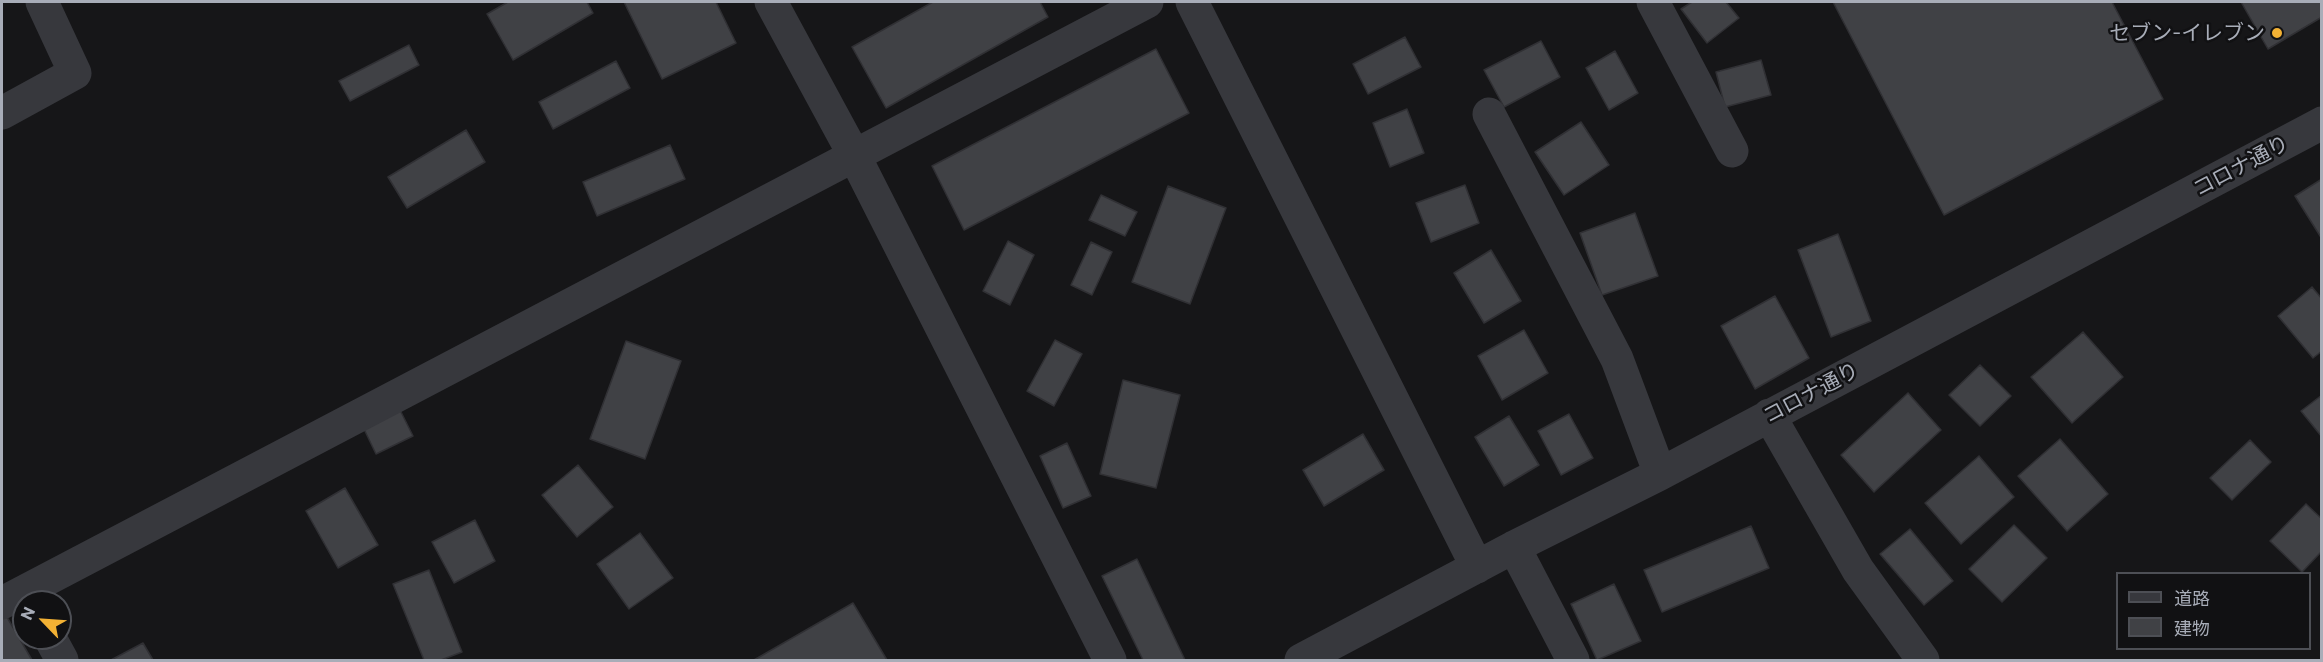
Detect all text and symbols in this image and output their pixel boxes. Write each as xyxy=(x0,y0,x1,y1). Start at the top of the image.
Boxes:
place label: セブン-イレブン xyxy=(2109,20,2265,46)
marker: セブン-イレブン xyxy=(2270,26,2284,40)
street label: コロナ通り xyxy=(2189,130,2293,202)
street label: コロナ通り xyxy=(1759,357,1863,429)
legend xyxy=(2116,572,2311,650)
text: 道路 xyxy=(2174,587,2210,609)
north arrow xyxy=(12,590,72,650)
text: N xyxy=(16,604,38,622)
text: 建物 xyxy=(2174,617,2210,639)

